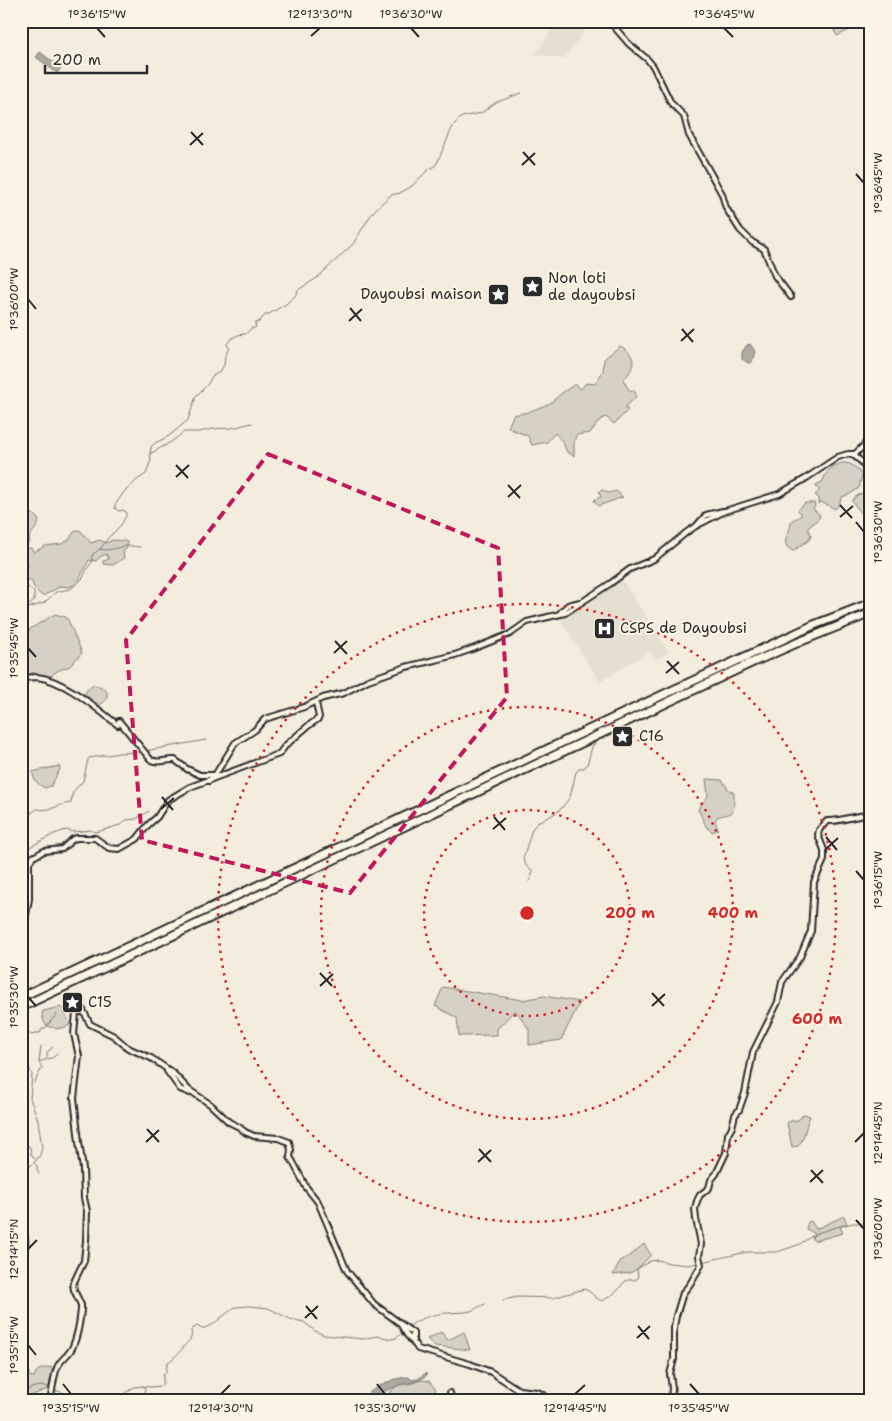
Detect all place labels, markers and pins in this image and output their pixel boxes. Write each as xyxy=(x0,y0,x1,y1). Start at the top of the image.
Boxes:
place label: Non loti de dayoubsi xyxy=(548,268,636,305)
place icon: Non loti de dayoubsi xyxy=(520,275,544,299)
place icon: Dayoubsi maison xyxy=(486,282,510,306)
place label: Dayoubsi maison xyxy=(360,284,482,304)
hospital icon: CSPS de Dayoubsi xyxy=(592,616,616,640)
place label: CSPS de Dayoubsi xyxy=(620,618,747,638)
place icon: C16 xyxy=(611,724,635,748)
place label: C16 xyxy=(639,726,664,746)
centre of rings xyxy=(518,904,536,922)
place icon: C15 xyxy=(60,990,84,1014)
place label: C15 xyxy=(88,992,112,1012)

